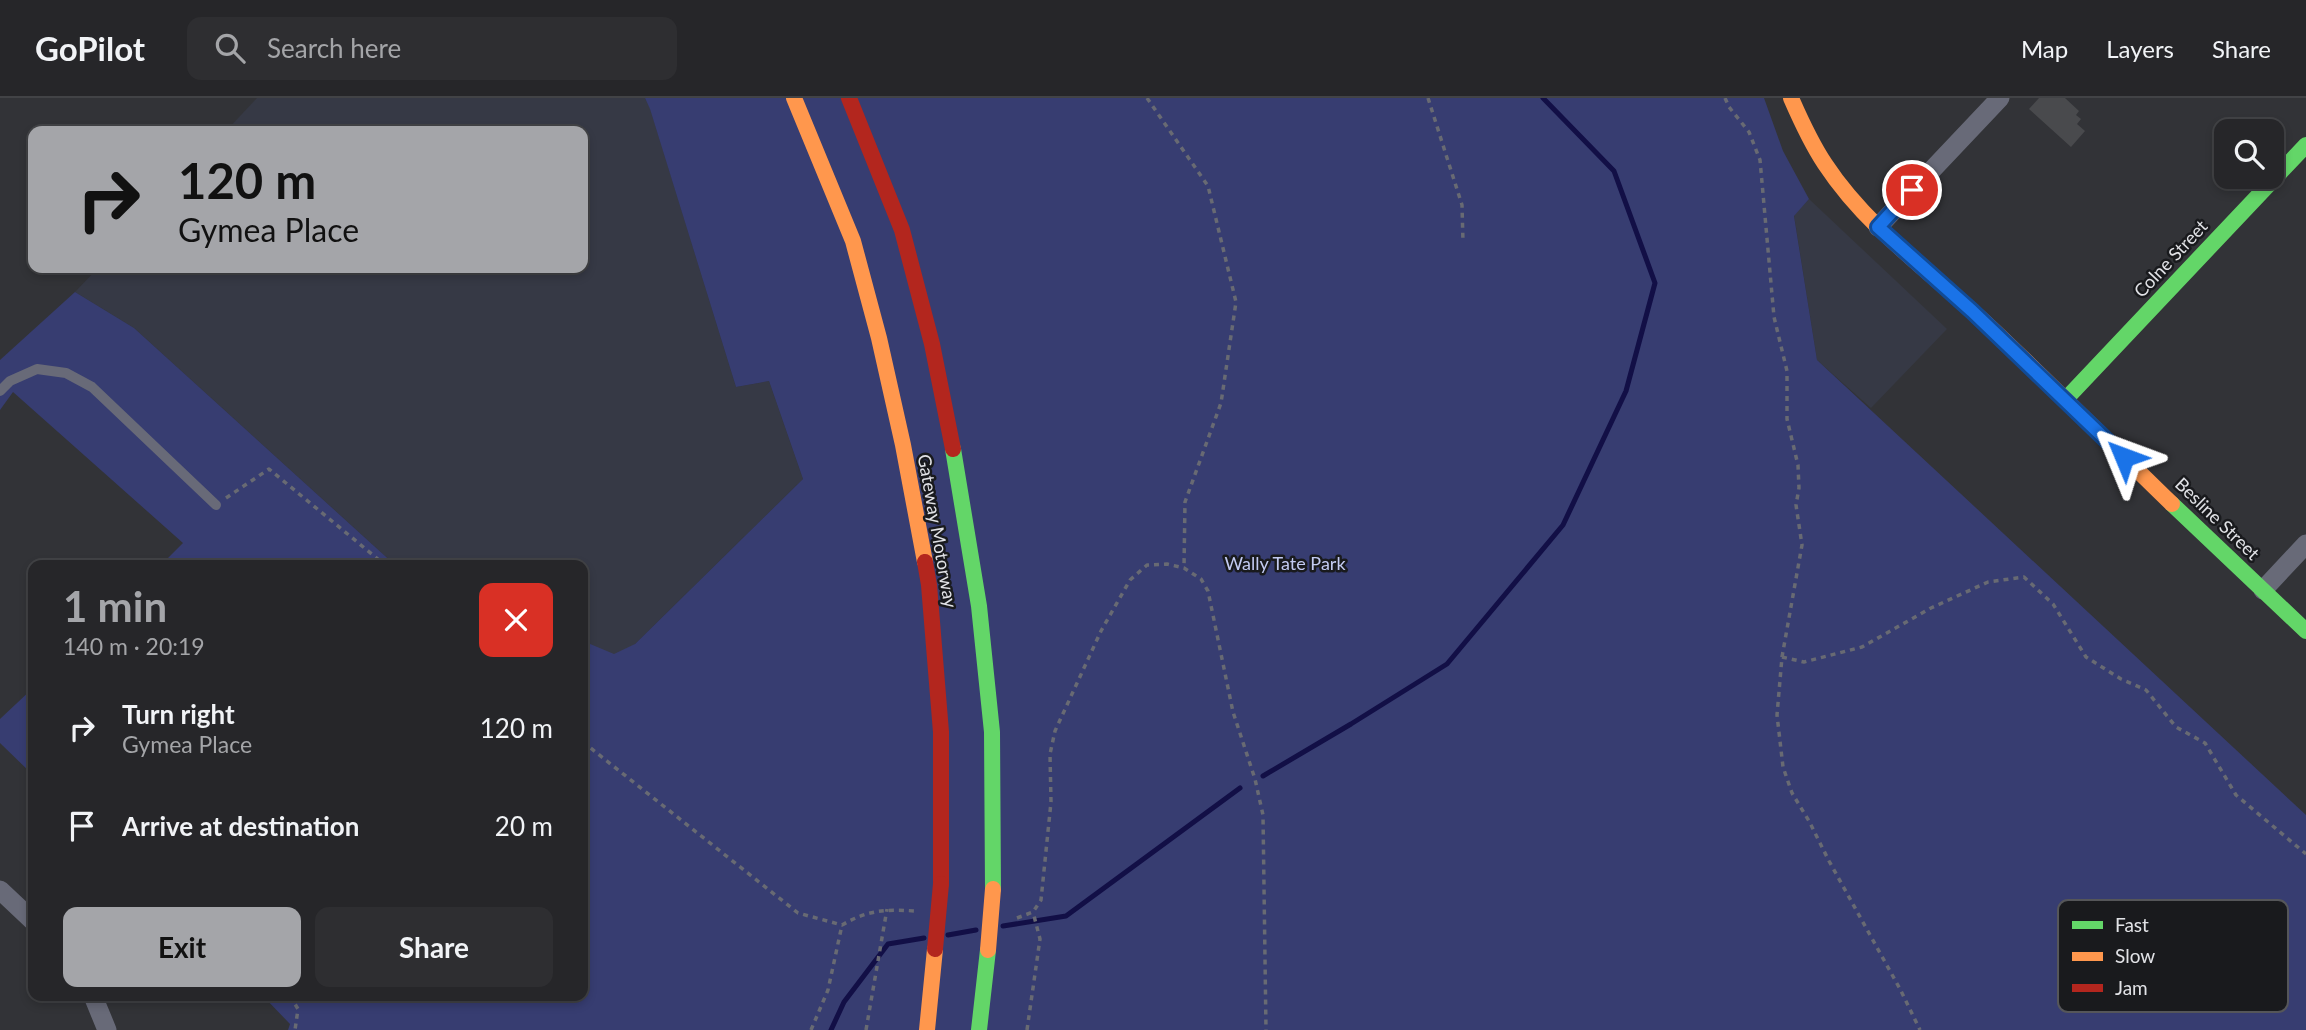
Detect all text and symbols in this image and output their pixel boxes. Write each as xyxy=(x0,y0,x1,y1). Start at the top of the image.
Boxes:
search box xyxy=(187,17,677,80)
text: GoPilot xyxy=(35,28,145,68)
icon: search xyxy=(211,29,249,67)
text: Search here xyxy=(267,32,401,64)
text: Map xyxy=(2021,34,2068,63)
text: Layers xyxy=(2106,34,2174,63)
text: Share xyxy=(2212,34,2271,63)
map controls xyxy=(2214,119,2284,189)
button: search xyxy=(2214,119,2284,189)
text: 120 m xyxy=(178,151,316,209)
icon: right xyxy=(63,154,154,245)
pin xyxy=(1882,160,1942,220)
icon: arrive xyxy=(1893,171,1931,209)
text: Gymea Place xyxy=(178,210,359,249)
street label: Colne Street xyxy=(2129,215,2212,302)
position arrow xyxy=(2087,420,2161,494)
street label: Gateway Motorway xyxy=(914,452,962,610)
street label: Besline Street xyxy=(2171,473,2265,564)
park label: Wally Tate Park xyxy=(1224,552,1346,574)
text: 1 min xyxy=(63,581,167,631)
button: close xyxy=(479,583,553,657)
text: 140 m · 20:19 xyxy=(63,632,205,660)
text: Turn right xyxy=(122,698,235,730)
icon: right xyxy=(63,709,101,747)
text: 120 m xyxy=(480,712,553,744)
text: Gymea Place xyxy=(122,730,252,758)
icon: arrive xyxy=(63,807,101,845)
text: Arrive at destination xyxy=(122,810,359,842)
text: 20 m xyxy=(495,810,553,842)
legend xyxy=(2058,900,2288,1012)
button: Exit xyxy=(63,907,301,987)
button: Share xyxy=(315,907,553,987)
text: Fast xyxy=(2115,913,2149,936)
text: Slow xyxy=(2115,944,2155,967)
text: Jam xyxy=(2115,976,2148,999)

